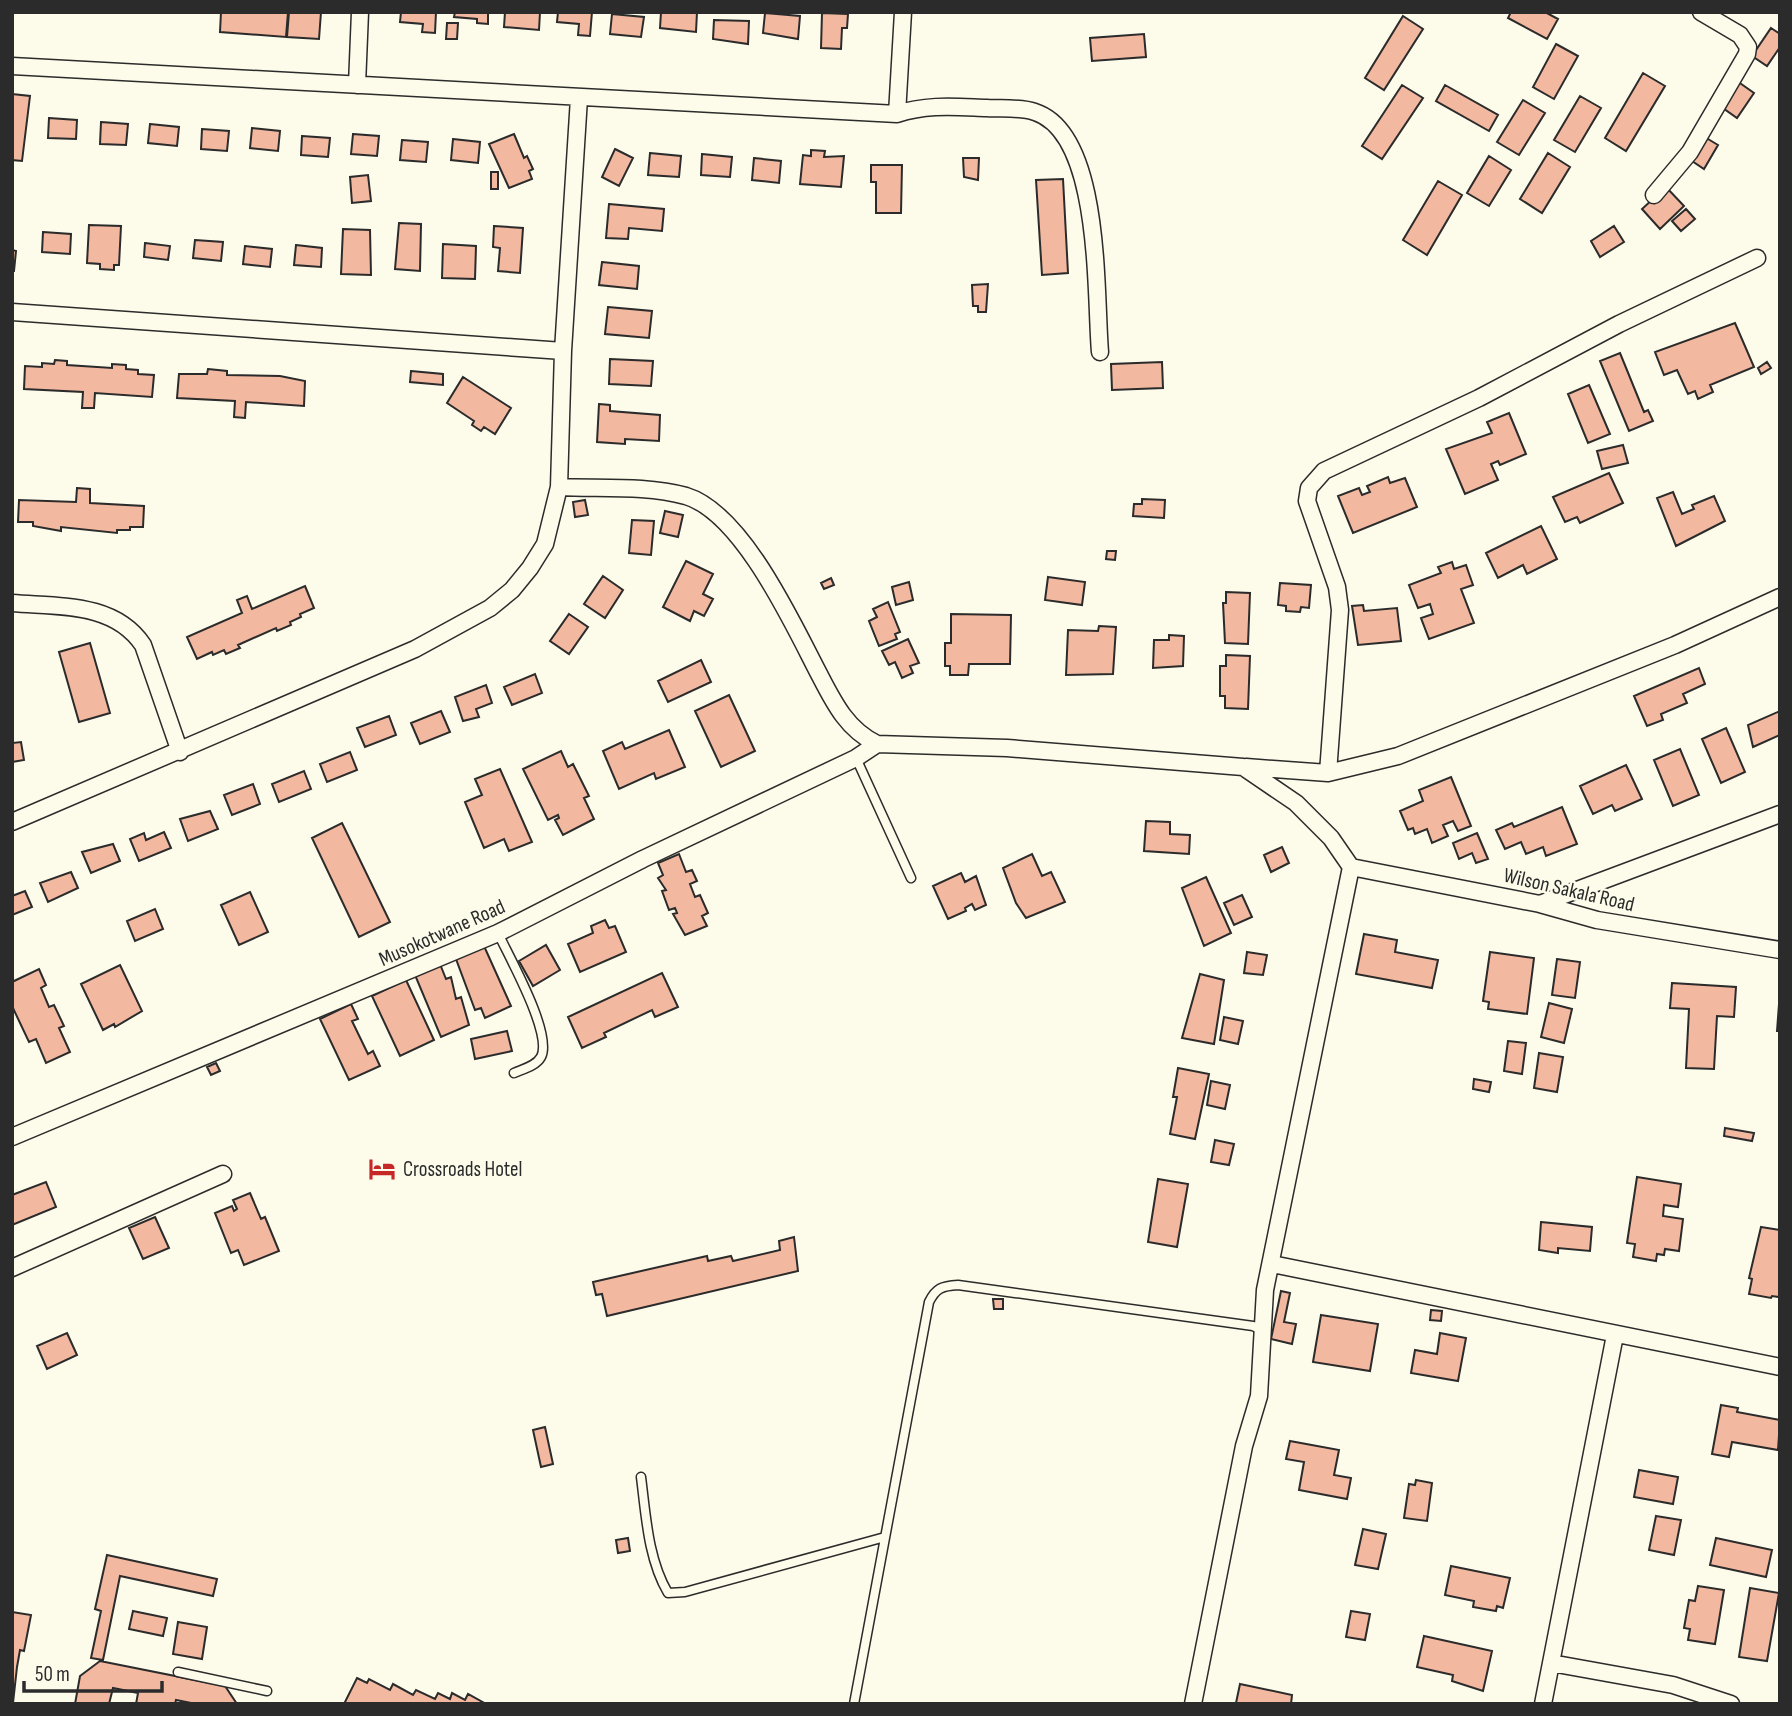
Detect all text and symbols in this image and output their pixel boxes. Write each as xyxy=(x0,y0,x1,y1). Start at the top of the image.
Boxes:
street label: Wilson Sakala Road xyxy=(1501,863,1637,917)
street label: Musokotwane Road xyxy=(375,894,509,972)
hotel icon: Crossroads Hotel xyxy=(367,1154,397,1184)
place label: Crossroads Hotel xyxy=(403,1157,522,1182)
scale bar xyxy=(24,1650,163,1694)
text: 50 m xyxy=(35,1662,70,1687)

